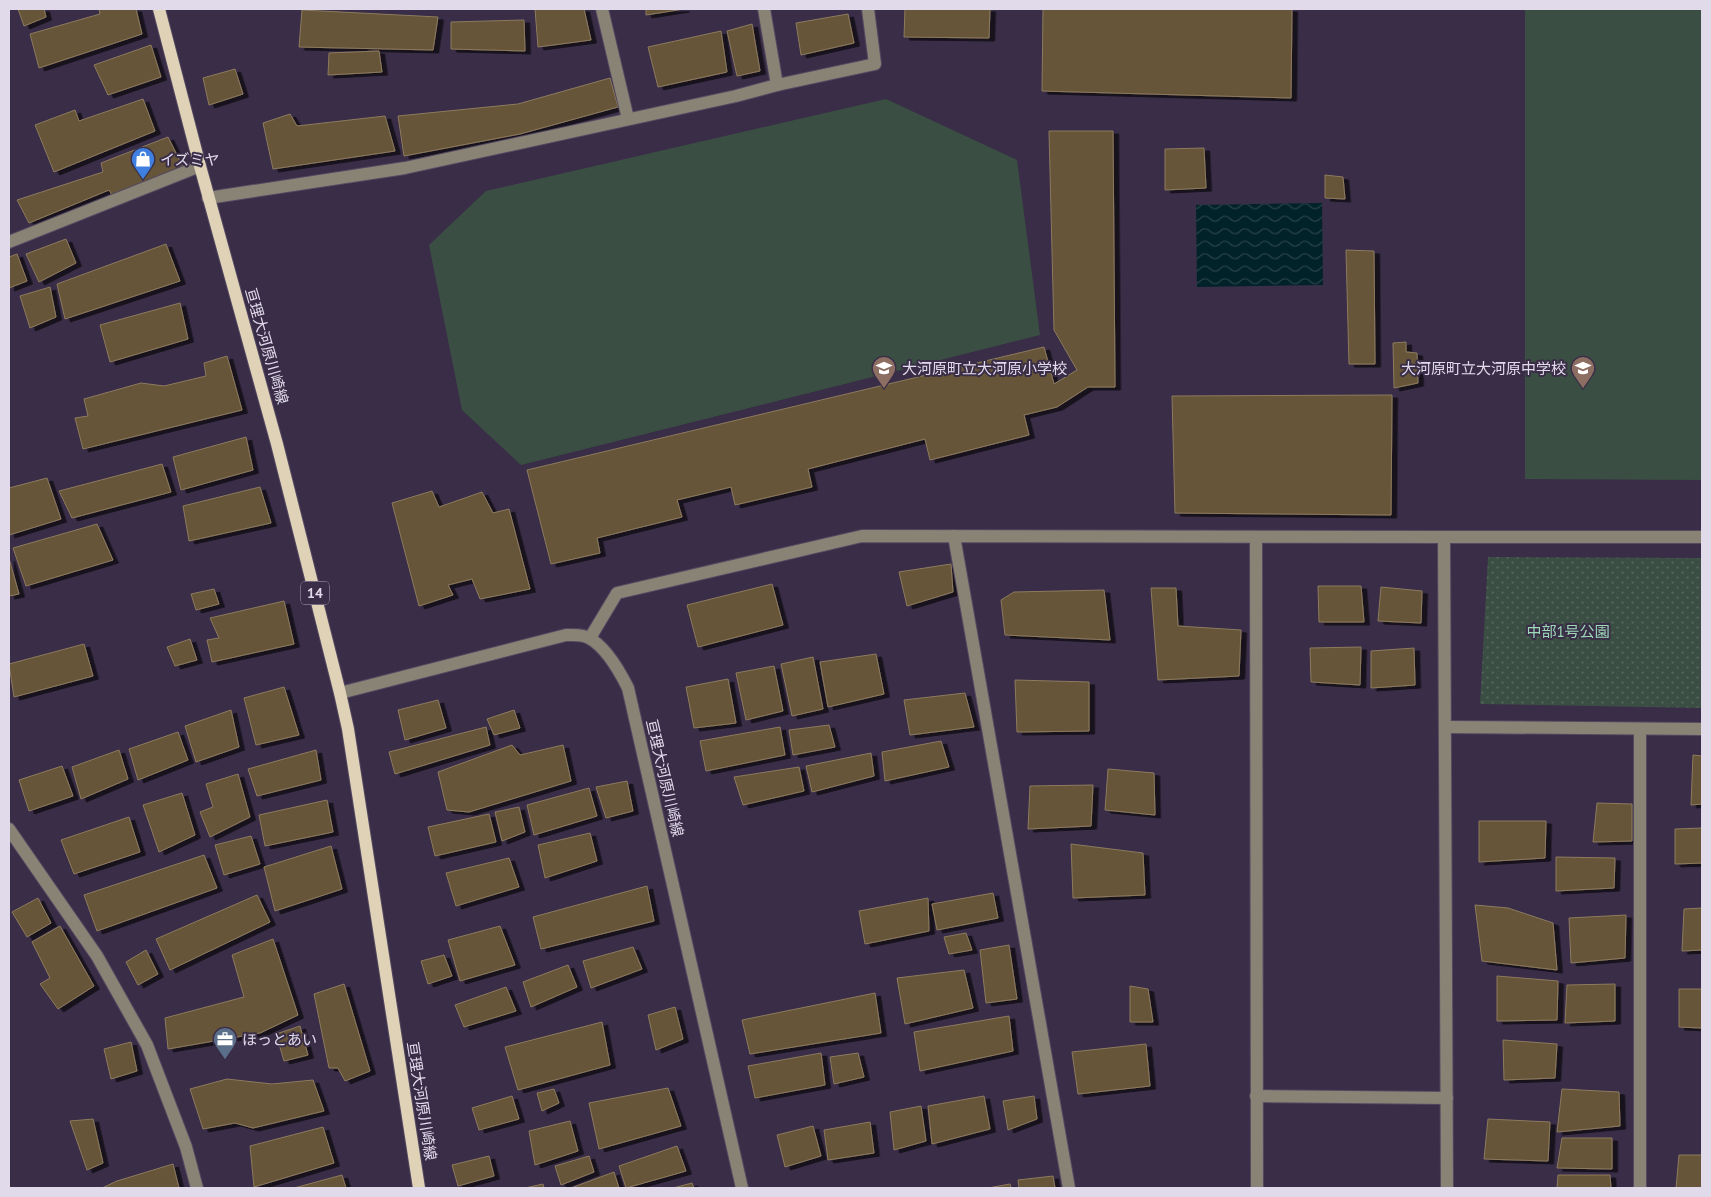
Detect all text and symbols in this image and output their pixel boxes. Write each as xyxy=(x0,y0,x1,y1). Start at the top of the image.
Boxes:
shop icon: イズミヤ xyxy=(130,146,156,180)
place label: イズミヤ xyxy=(160,150,220,169)
street label: 亘理大河原川崎線 xyxy=(241,286,293,406)
school or university icon: 大河原町立大河原小学校 xyxy=(871,355,897,389)
school or university icon: 大河原町立大河原中学校 xyxy=(1570,355,1596,389)
place label: 大河原町立大河原小学校 xyxy=(902,359,1067,378)
place label: 大河原町立大河原中学校 xyxy=(1401,359,1566,378)
road number: 14 xyxy=(301,582,329,604)
park label: 中部1号公園 xyxy=(1526,622,1610,641)
street label: 亘理大河原川崎線 xyxy=(642,717,688,839)
office icon: ほっとあい xyxy=(212,1026,238,1060)
place label: ほっとあい xyxy=(242,1030,317,1049)
street label: 亘理大河原川崎線 xyxy=(403,1040,441,1162)

